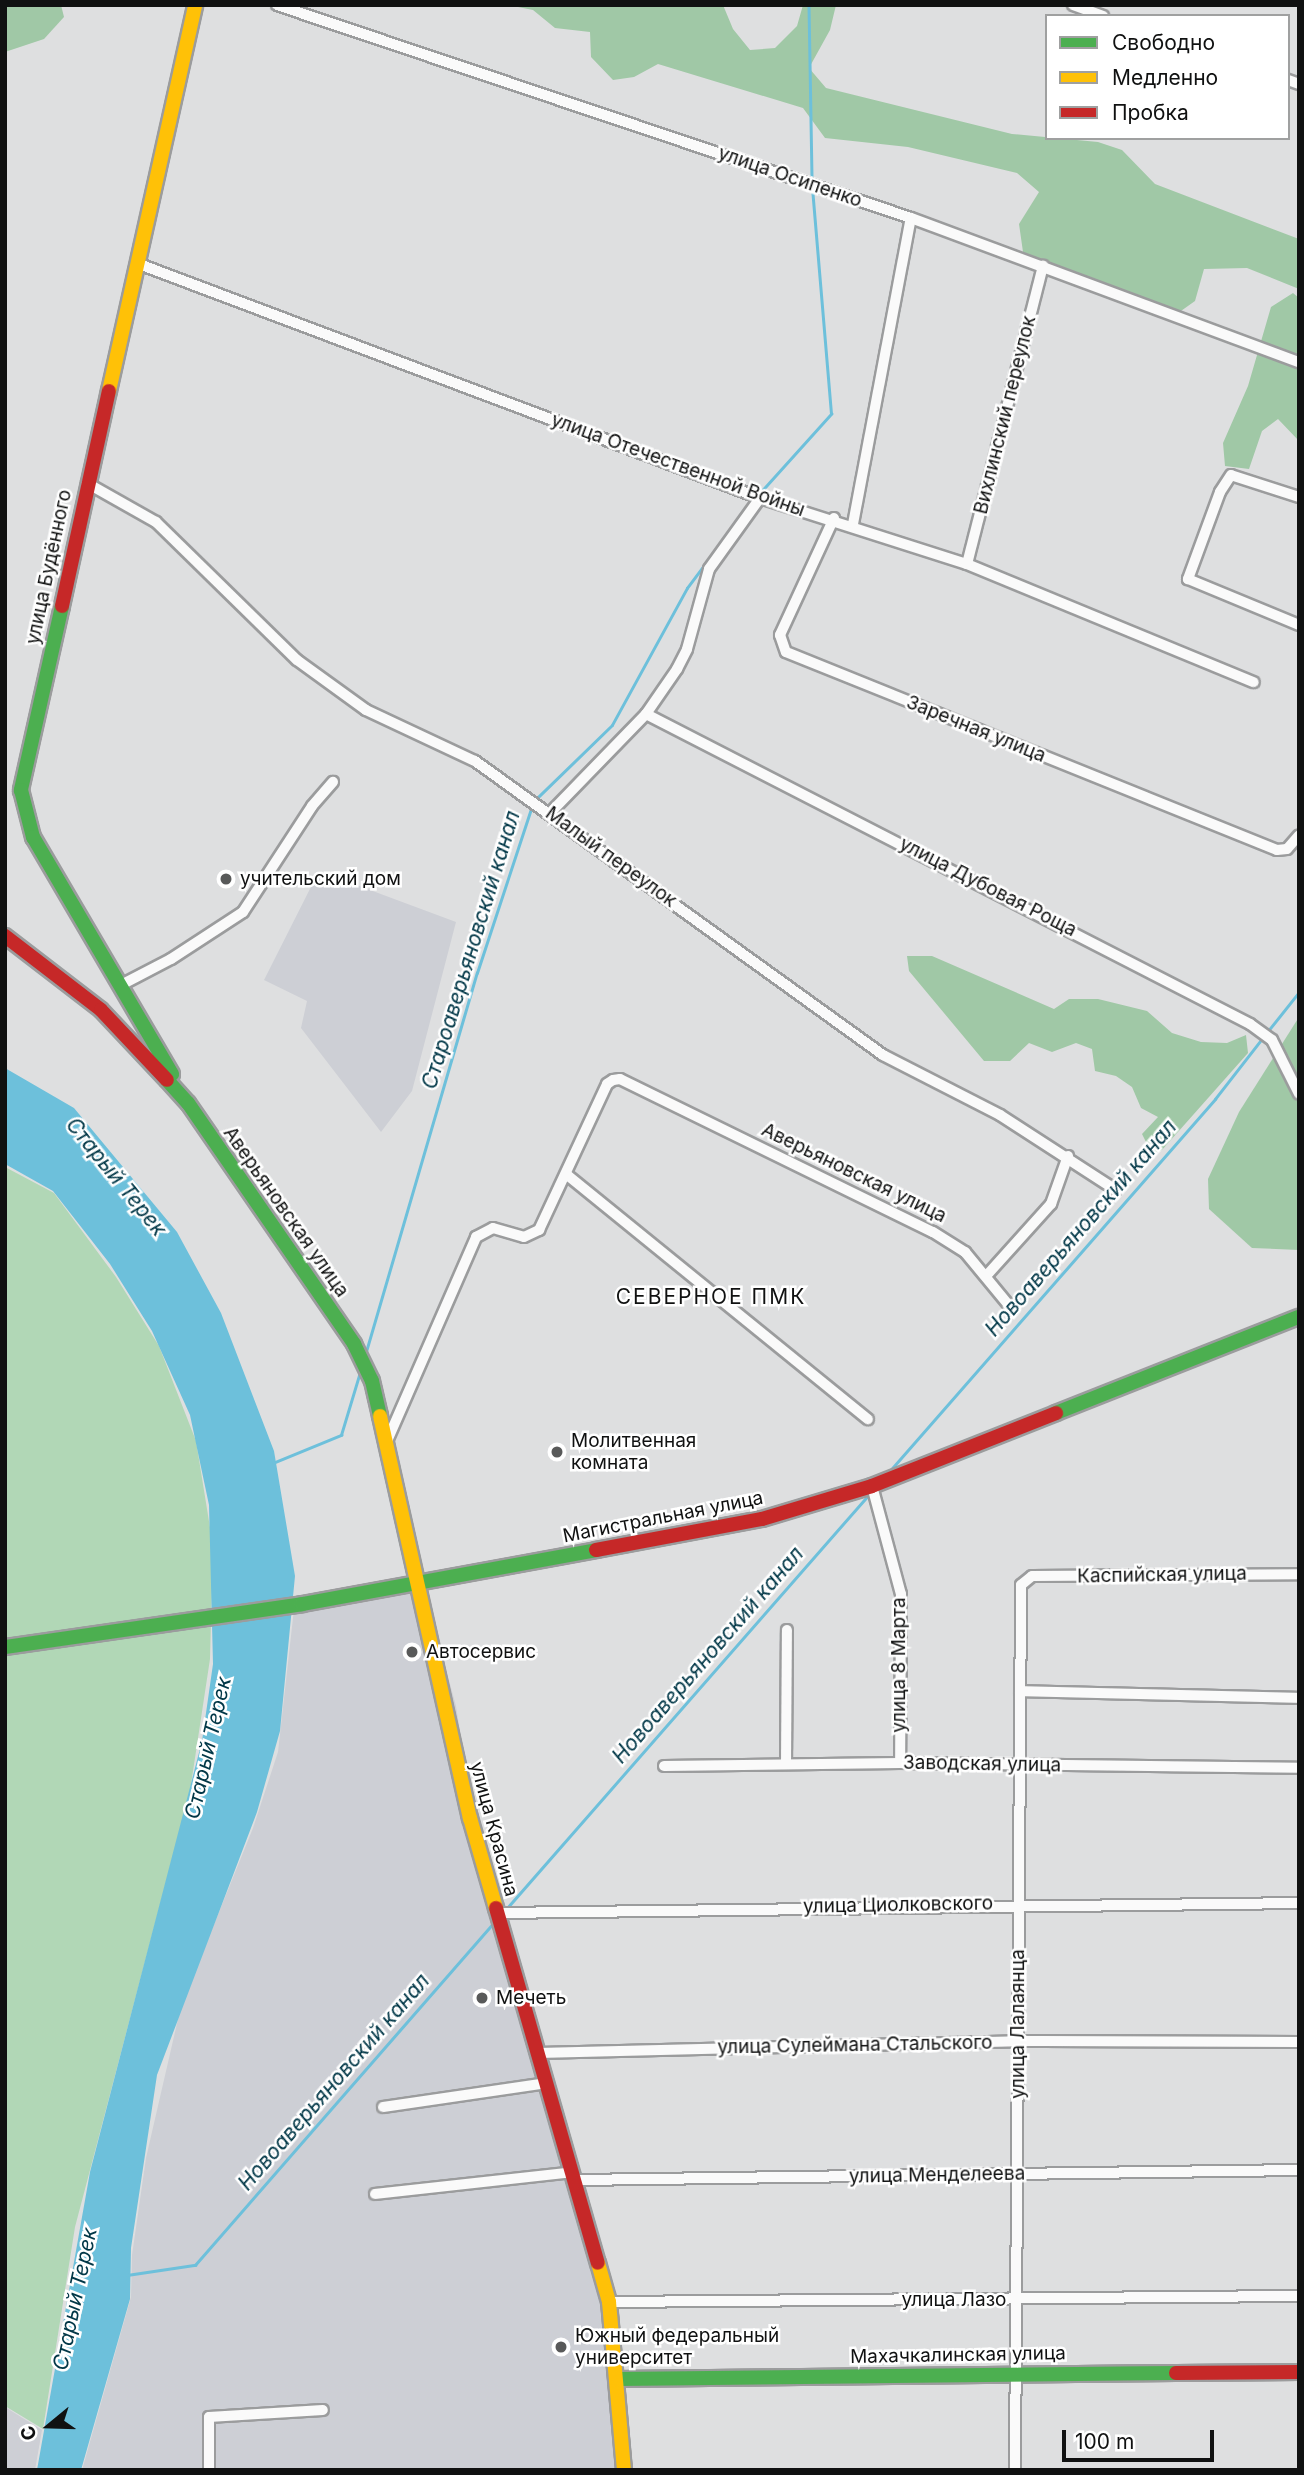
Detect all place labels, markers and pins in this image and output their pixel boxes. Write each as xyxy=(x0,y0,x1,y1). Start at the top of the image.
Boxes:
place label: учительский дом xyxy=(240,868,401,890)
marker: учительский дом xyxy=(218,871,234,887)
place label: Молитвенная комната xyxy=(571,1430,696,1474)
marker: Молитвенная комната xyxy=(549,1444,565,1460)
place label: Автосервис xyxy=(426,1641,536,1663)
marker: Автосервис xyxy=(404,1644,420,1660)
place label: Мечеть xyxy=(496,1987,566,2009)
marker: Мечеть xyxy=(474,1990,490,2006)
place label: Южный федеральный университет xyxy=(575,2325,779,2369)
marker: Южный федеральный университет xyxy=(553,2339,569,2355)

